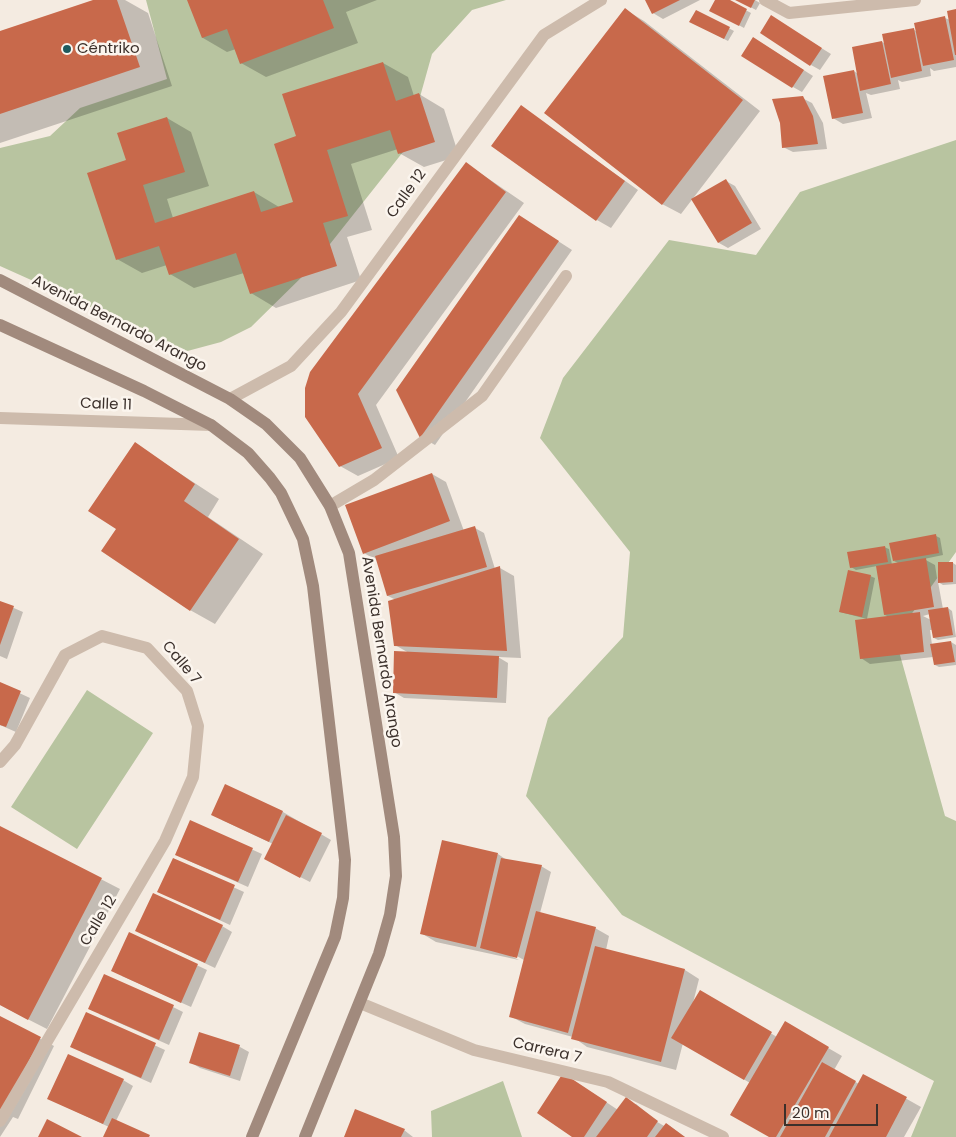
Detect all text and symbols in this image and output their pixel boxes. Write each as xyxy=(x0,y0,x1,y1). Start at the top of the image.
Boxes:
place label: Céntriko xyxy=(77,40,140,58)
marker: Céntriko xyxy=(61,43,73,55)
street label: Calle 12 xyxy=(383,166,431,222)
street label: Avenida Bernardo Arango xyxy=(29,272,209,376)
street label: Calle 11 xyxy=(80,395,132,415)
street label: Avenida Bernardo Arango xyxy=(357,555,405,749)
street label: Calle 7 xyxy=(158,638,204,688)
street label: Calle 12 xyxy=(77,892,121,950)
street label: Carrera 7 xyxy=(511,1034,583,1068)
scale bar xyxy=(786,1094,880,1126)
text: 20 m xyxy=(792,1102,830,1123)

